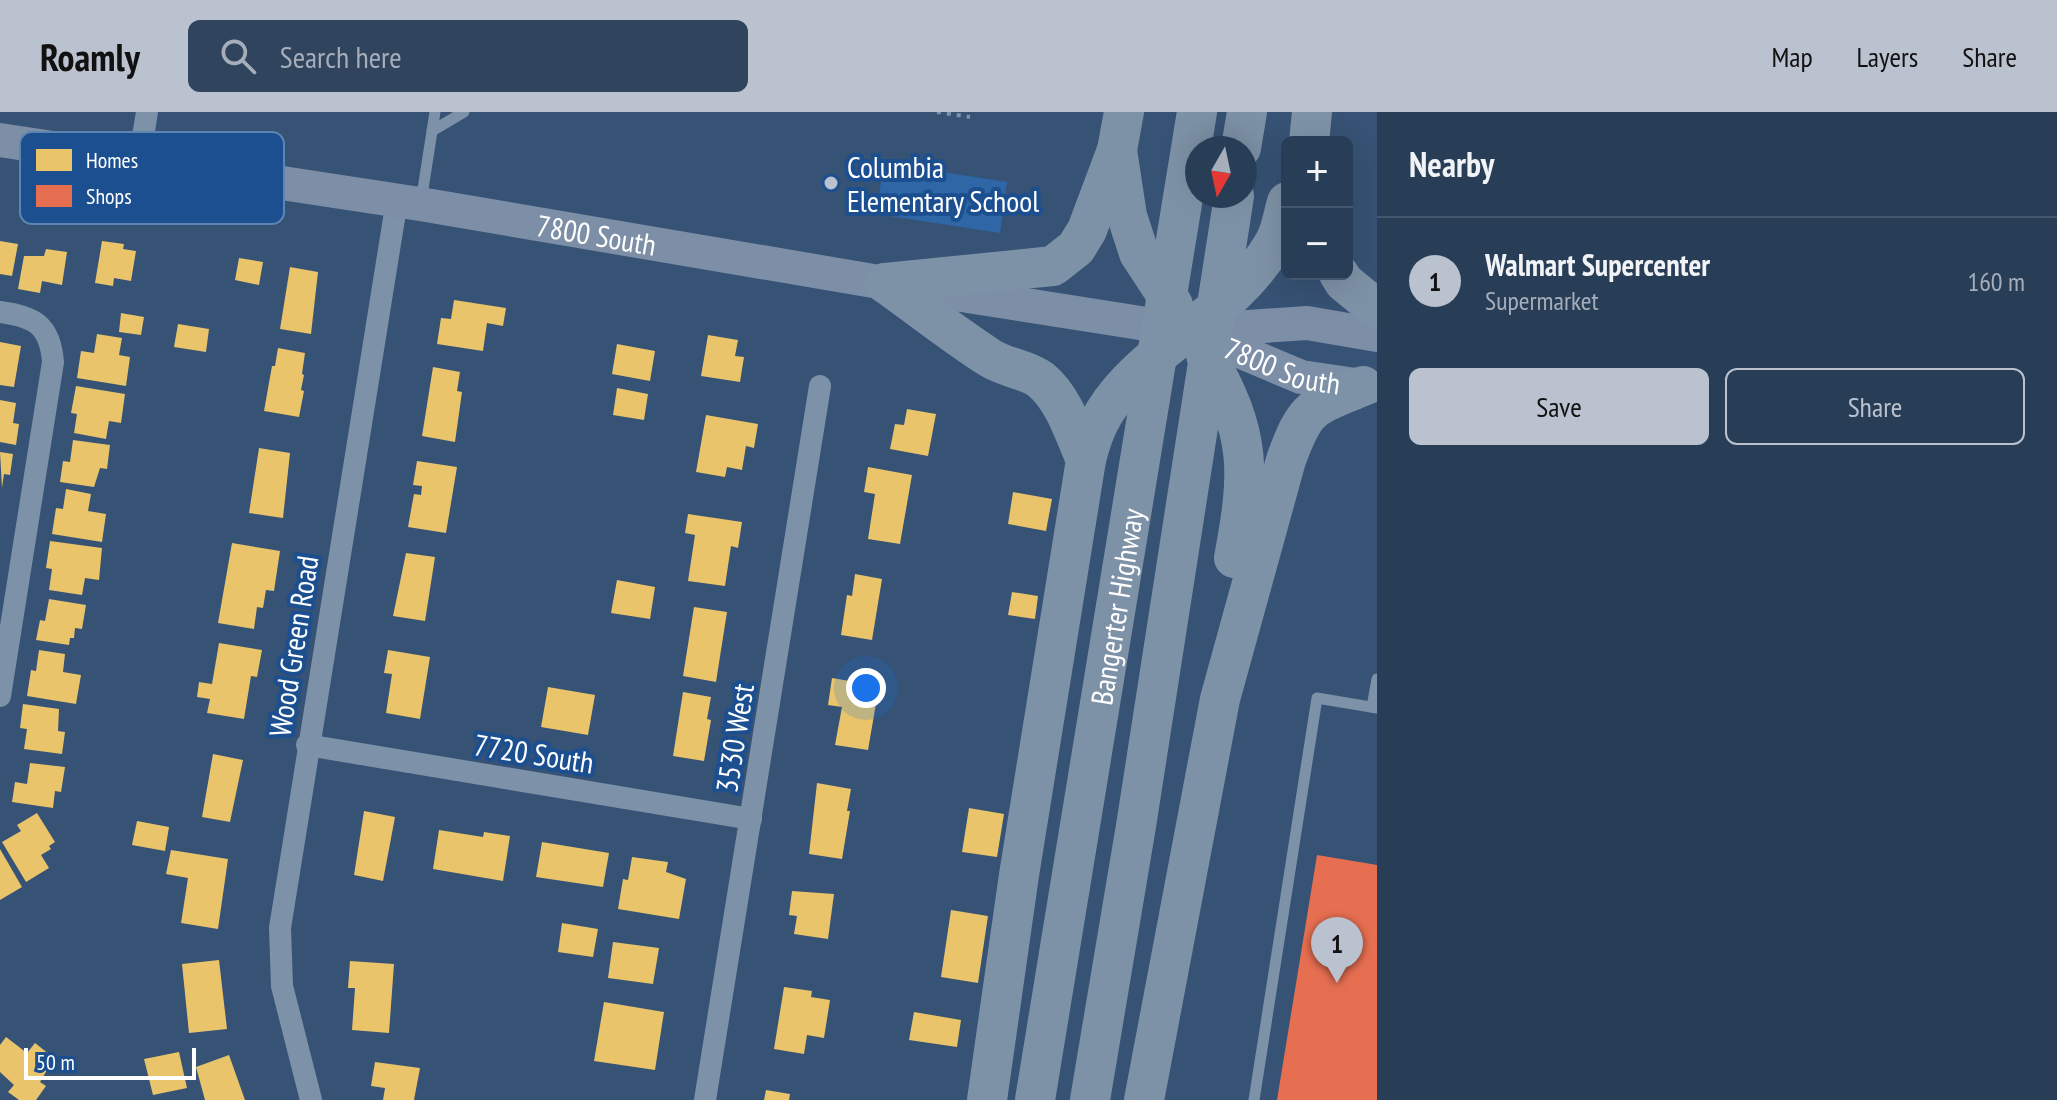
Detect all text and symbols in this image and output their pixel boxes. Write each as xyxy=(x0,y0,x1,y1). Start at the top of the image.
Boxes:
search box xyxy=(188,20,748,92)
text: Roamly xyxy=(40,32,140,81)
icon: search xyxy=(216,34,260,78)
text: Search here xyxy=(280,37,402,76)
text: Map xyxy=(1771,38,1813,75)
text: Layers xyxy=(1857,38,1918,75)
text: Share xyxy=(1962,38,2017,75)
legend xyxy=(20,132,284,224)
north arrow xyxy=(1185,136,1257,208)
map controls xyxy=(1281,136,1353,280)
button: + xyxy=(1281,136,1353,208)
text: Nearby xyxy=(1409,142,1494,186)
text: Homes xyxy=(86,146,138,174)
place label: Columbia Elementary School xyxy=(847,147,1039,220)
marker: Columbia Elementary School xyxy=(822,174,840,192)
text: Shops xyxy=(86,182,132,210)
street label: 7800 South xyxy=(534,205,659,263)
button: − xyxy=(1281,208,1353,280)
text: Walmart Supercenter xyxy=(1485,245,1710,284)
text: 1 xyxy=(1429,265,1441,298)
text: 160 m xyxy=(1967,265,2025,298)
text: Supermarket xyxy=(1485,284,1599,317)
street label: 7800 South xyxy=(1219,328,1343,402)
button: Save xyxy=(1409,368,1709,445)
button: Share xyxy=(1725,368,2025,445)
street label: Bangerter Highway xyxy=(1081,505,1151,708)
street label: Wood Green Road xyxy=(259,553,327,739)
your location xyxy=(846,668,886,708)
street label: 3530 West xyxy=(706,680,762,795)
street label: 7720 South xyxy=(471,724,597,782)
pin: 1 xyxy=(1311,917,1363,983)
scale bar xyxy=(24,1044,196,1080)
text: 50 m xyxy=(36,1048,75,1076)

